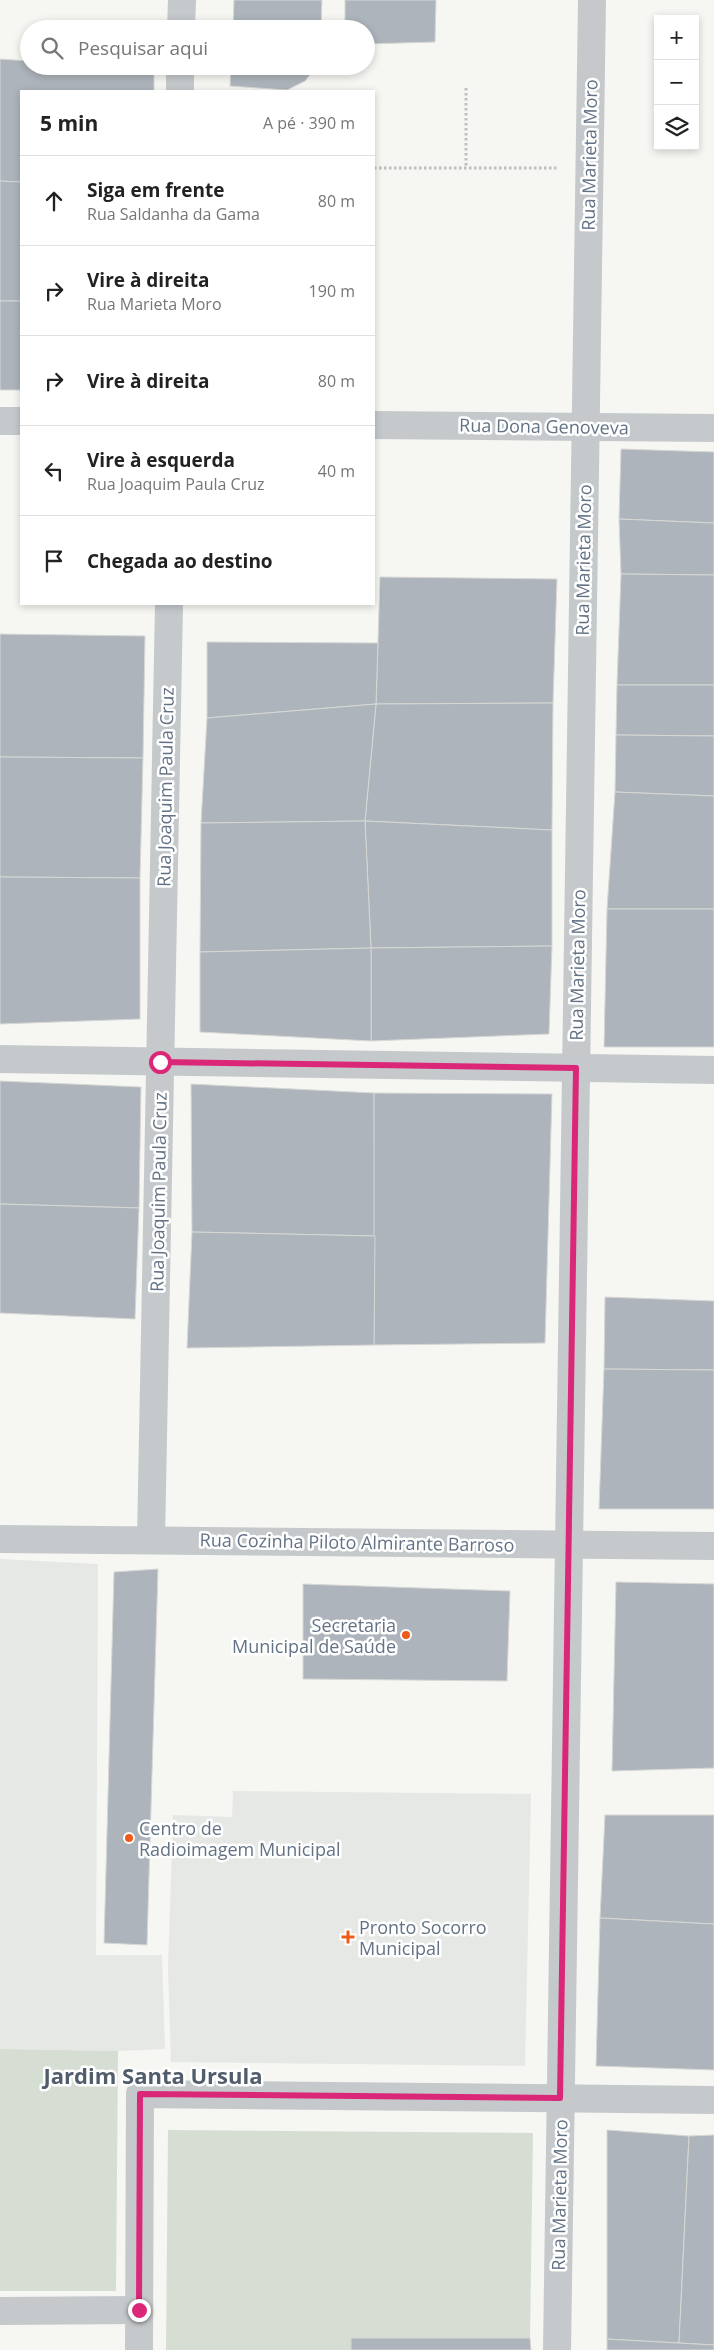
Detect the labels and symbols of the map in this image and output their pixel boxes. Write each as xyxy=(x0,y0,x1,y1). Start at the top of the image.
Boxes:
street label: Rua Marieta Moro xyxy=(576,79,602,231)
street label: Rua Dona Genoveva xyxy=(459,413,629,439)
street label: Rua Marieta Moro xyxy=(570,484,596,636)
street label: Rua Joaquim Paula Cruz xyxy=(151,687,179,887)
street label: Rua Marieta Moro xyxy=(564,889,590,1041)
route start xyxy=(149,1051,172,1074)
street label: Rua Joaquim Paula Cruz xyxy=(144,1092,172,1292)
street label: Rua Cozinha Piloto Almirante Barroso xyxy=(199,1527,515,1557)
place label: Secretaria Municipal de Saúde xyxy=(232,1613,396,1658)
marker: Secretaria Municipal de Saúde xyxy=(400,1629,412,1641)
place label: Centro de Radioimagem Municipal xyxy=(139,1816,340,1861)
marker: Centro de Radioimagem Municipal xyxy=(123,1832,135,1844)
place label: Pronto Socorro Municipal xyxy=(359,1915,487,1960)
marker: Pronto Socorro Municipal xyxy=(341,1930,355,1944)
district label: Jardim Santa Ursula xyxy=(42,2060,262,2090)
street label: Rua Marieta Moro xyxy=(546,2119,572,2271)
route end xyxy=(128,2299,151,2322)

